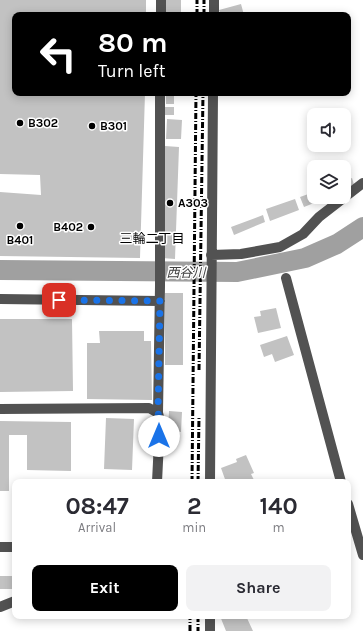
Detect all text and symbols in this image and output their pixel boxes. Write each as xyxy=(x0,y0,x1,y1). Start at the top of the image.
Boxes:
text: 80 m xyxy=(98,26,167,59)
icon: left xyxy=(32,28,84,80)
text: Turn left xyxy=(98,60,166,82)
map controls xyxy=(307,108,351,204)
button: sound xyxy=(307,108,351,152)
place label: B302 xyxy=(28,116,58,130)
marker: B302 xyxy=(15,118,25,128)
place label: B301 xyxy=(100,119,127,133)
marker: B301 xyxy=(87,121,97,131)
button: layers xyxy=(307,160,351,204)
place label: A303 xyxy=(178,196,208,210)
marker: A303 xyxy=(165,198,175,208)
place label: B402 xyxy=(53,220,83,234)
marker: B401 xyxy=(15,221,25,231)
marker: B402 xyxy=(86,222,96,232)
district label: 三輪二丁目 xyxy=(119,231,185,246)
place label: B401 xyxy=(7,233,33,247)
water label: 西谷川 xyxy=(166,265,207,280)
pin xyxy=(42,283,76,317)
icon: arrive xyxy=(48,289,70,311)
position arrow xyxy=(138,415,180,457)
text: 08:47 xyxy=(65,492,129,520)
text: 2 xyxy=(187,492,201,520)
text: 140 xyxy=(260,492,298,520)
text: Arrival xyxy=(78,520,116,535)
text: min xyxy=(182,520,206,535)
text: m xyxy=(272,520,285,535)
button: Exit xyxy=(32,565,178,611)
button: Share xyxy=(186,565,331,611)

